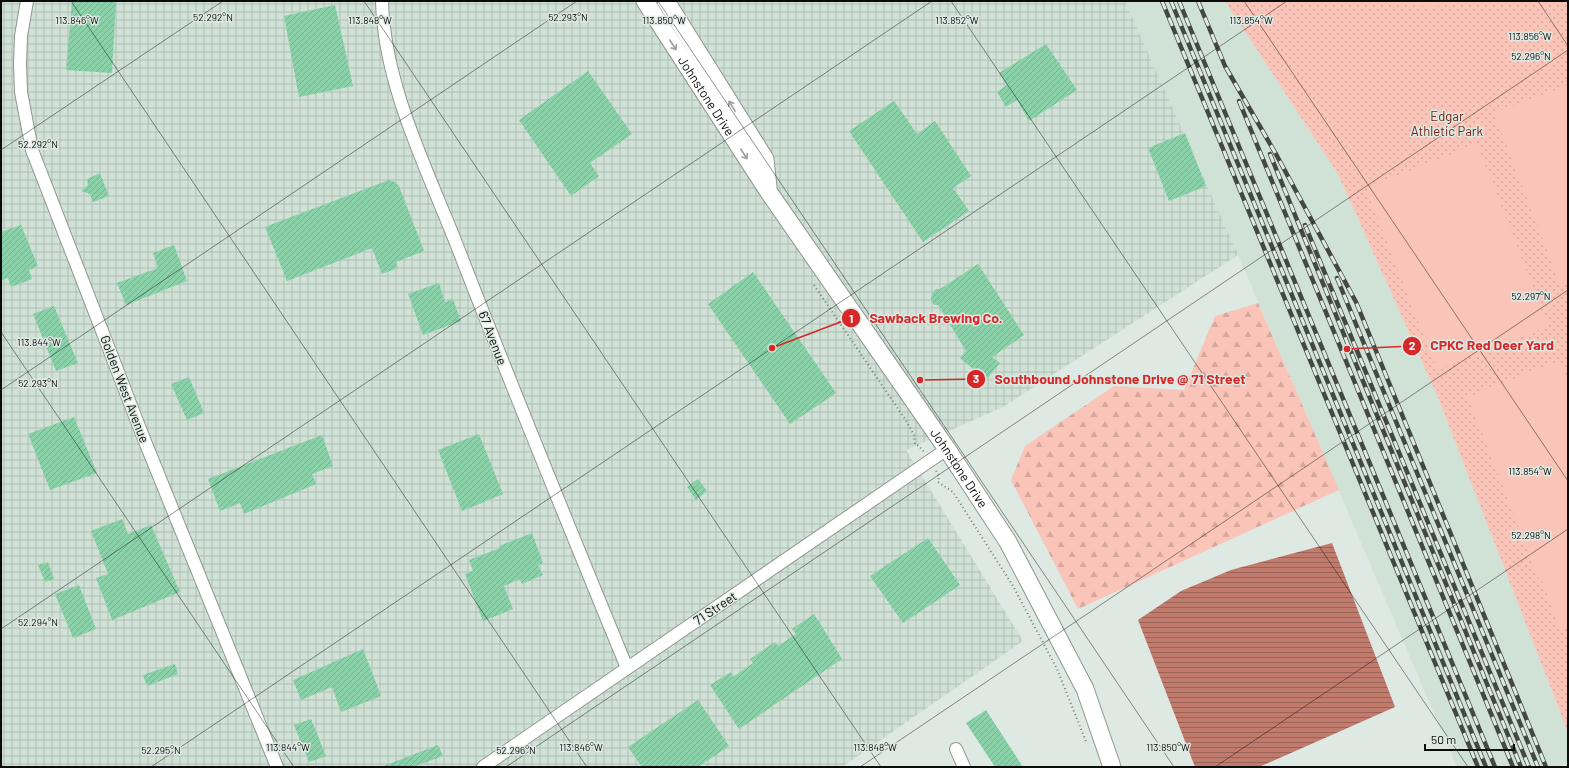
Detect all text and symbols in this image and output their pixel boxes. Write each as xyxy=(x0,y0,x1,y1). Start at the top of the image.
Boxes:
text: 52.292°N xyxy=(193,11,233,23)
text: 52.293°N xyxy=(548,11,588,23)
text: 113.846°W xyxy=(55,14,99,26)
text: 113.848°W xyxy=(348,14,392,26)
text: 113.850°W xyxy=(642,14,686,26)
text: 113.852°W xyxy=(935,14,979,26)
text: 113.854°W xyxy=(1229,14,1273,26)
text: 113.856°W xyxy=(1508,30,1552,42)
one-way arrow xyxy=(669,40,678,51)
text: 52.296°N xyxy=(1511,50,1551,62)
street label: Johnstone Drive xyxy=(675,53,738,139)
one-way arrow xyxy=(727,100,735,112)
park label: Edgar Athletic Park xyxy=(1411,108,1484,139)
text: 52.292°N xyxy=(18,138,58,150)
one-way arrow xyxy=(741,148,749,160)
text: 52.297°N xyxy=(1511,290,1551,302)
callout: Sawback Brewing Co. xyxy=(841,305,1010,331)
street label: 67 Avenue xyxy=(475,309,511,367)
text: Sawback Brewing Co. xyxy=(869,309,1003,326)
text: 1 xyxy=(849,311,853,325)
street label: Golden West Avenue xyxy=(97,333,153,445)
callout: CPKC Red Deer Yard xyxy=(1402,333,1562,359)
text: 113.844°W xyxy=(17,336,61,348)
text: CPKC Red Deer Yard xyxy=(1430,336,1554,353)
text: 2 xyxy=(1409,338,1416,352)
callout: Southbound Johnstone Drive @ 71 Street xyxy=(966,366,1253,392)
text: Southbound Johnstone Drive @ 71 Street xyxy=(995,370,1245,387)
text: 3 xyxy=(973,371,979,385)
text: 52.293°N xyxy=(18,377,58,389)
street label: Johnstone Drive xyxy=(927,425,991,511)
text: 113.854°W xyxy=(1508,465,1552,477)
text: 52.298°N xyxy=(1511,529,1551,541)
street label: 71 Street xyxy=(690,588,740,628)
text: 52.294°N xyxy=(18,616,58,628)
scale bar xyxy=(1425,726,1514,752)
text: 50 m xyxy=(1431,732,1456,746)
text: 113.844°W xyxy=(266,741,310,753)
text: 113.846°W xyxy=(559,741,603,753)
text: 113.848°W xyxy=(853,741,897,753)
text: 113.850°W xyxy=(1146,741,1190,753)
text: 52.295°N xyxy=(141,744,181,756)
text: 52.296°N xyxy=(496,744,536,756)

